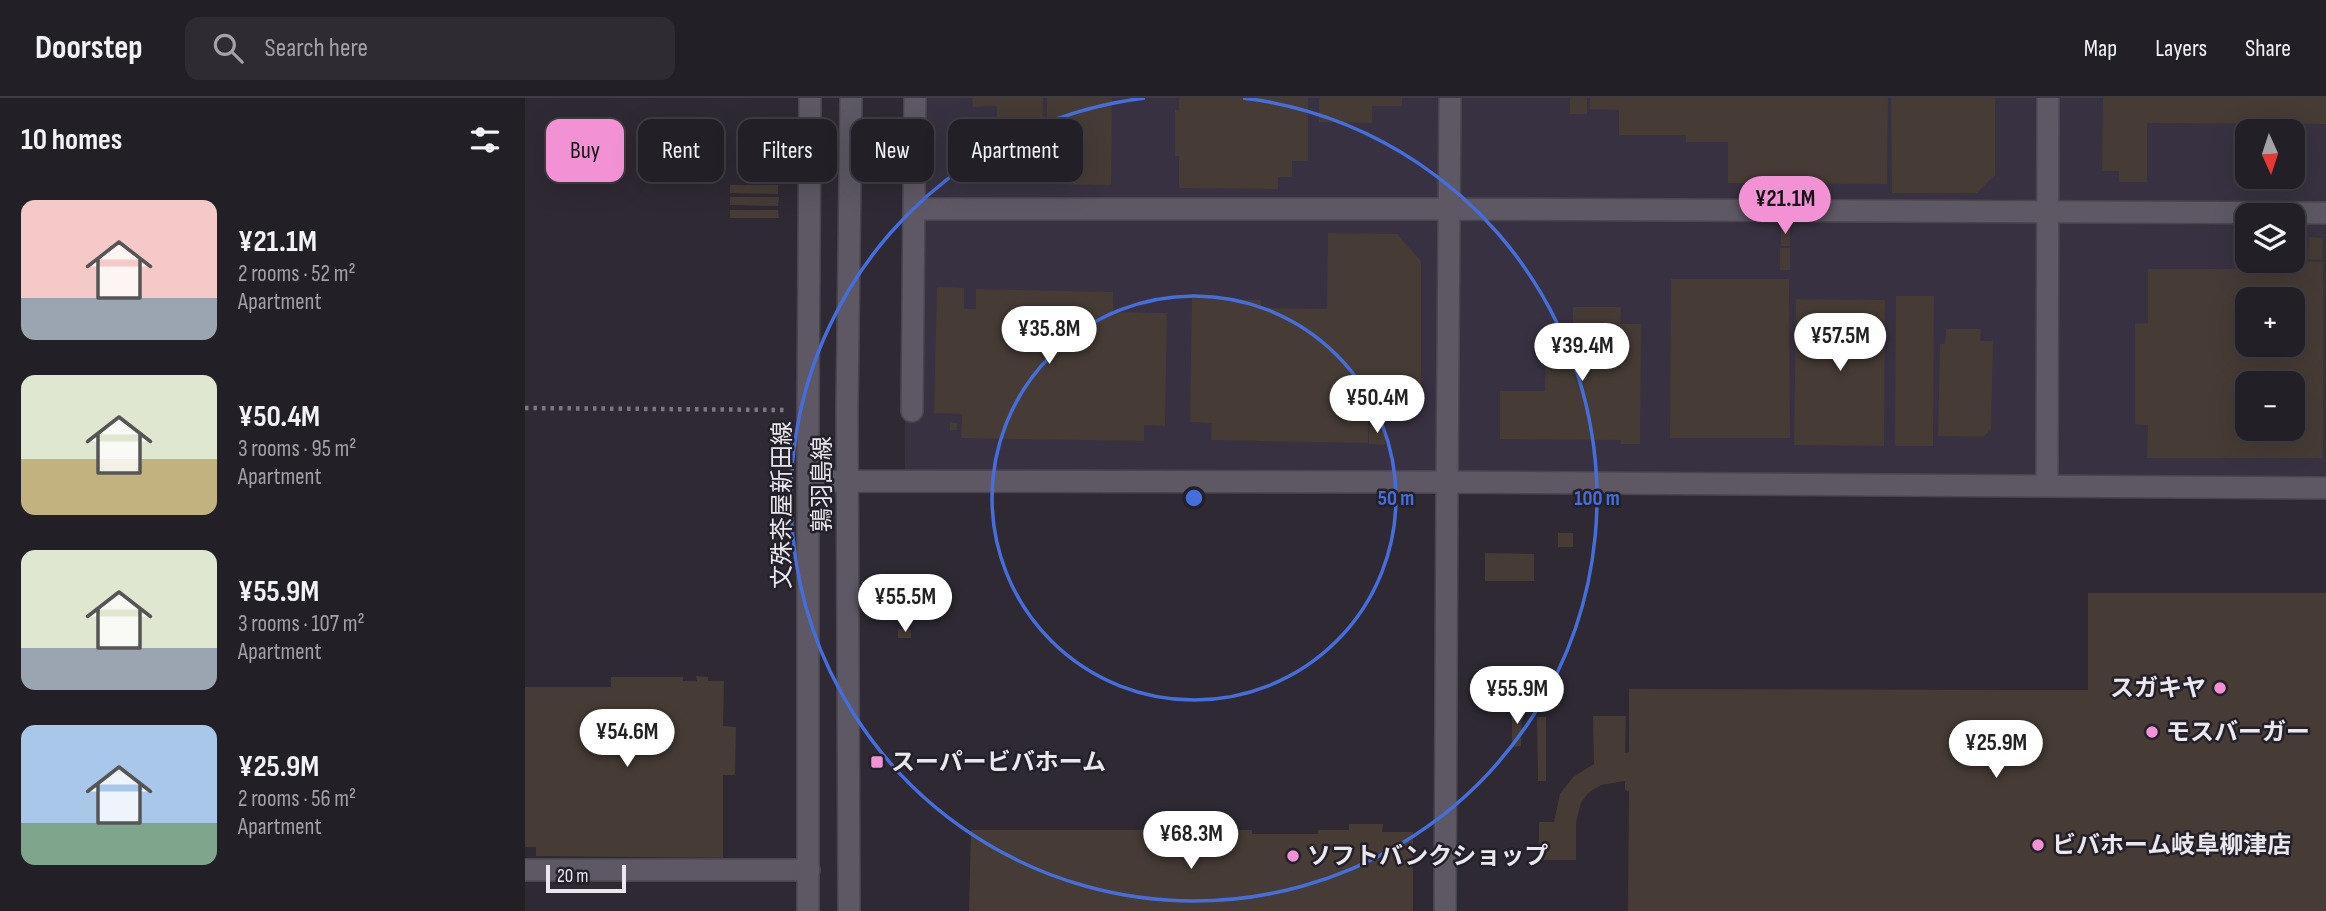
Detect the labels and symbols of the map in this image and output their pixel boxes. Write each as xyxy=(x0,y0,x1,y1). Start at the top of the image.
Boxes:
north arrow xyxy=(2235,119,2305,189)
pin: ¥21.1M xyxy=(1728,176,1842,236)
pin: ¥35.8M xyxy=(992,306,1106,366)
pin: ¥57.5M xyxy=(1783,314,1897,373)
pin: ¥39.4M xyxy=(1525,324,1639,383)
pin: ¥50.4M xyxy=(1320,376,1434,435)
street label: 文殊茶屋新田線 xyxy=(768,421,797,589)
street label: 鶉羽島線 xyxy=(808,436,837,532)
centre of rings xyxy=(1182,486,1206,510)
text: 50 m xyxy=(1378,486,1414,511)
text: 100 m xyxy=(1574,486,1620,511)
pin: ¥55.5M xyxy=(848,574,962,634)
pin: ¥55.9M xyxy=(1460,666,1574,726)
place label: スガキヤ xyxy=(2110,674,2206,703)
marker: スガキヤ xyxy=(2212,680,2228,696)
pin: ¥54.6M xyxy=(570,710,684,769)
place label: モスバーガー xyxy=(2166,718,2310,747)
pin: ¥25.9M xyxy=(1939,720,2053,780)
marker: モスバーガー xyxy=(2144,724,2160,740)
place label: スーパービバホーム xyxy=(891,748,1106,777)
marker: スーパービバホーム xyxy=(869,754,885,770)
pin: ¥68.3M xyxy=(1134,812,1248,871)
place label: ビバホーム岐阜柳津店 xyxy=(2052,831,2291,860)
marker: ビバホーム岐阜柳津店 xyxy=(2030,837,2046,853)
place label: ソフトバンクショップ xyxy=(1307,842,1548,871)
marker: ソフトバンクショップ xyxy=(1285,848,1301,864)
scale bar xyxy=(546,862,627,894)

